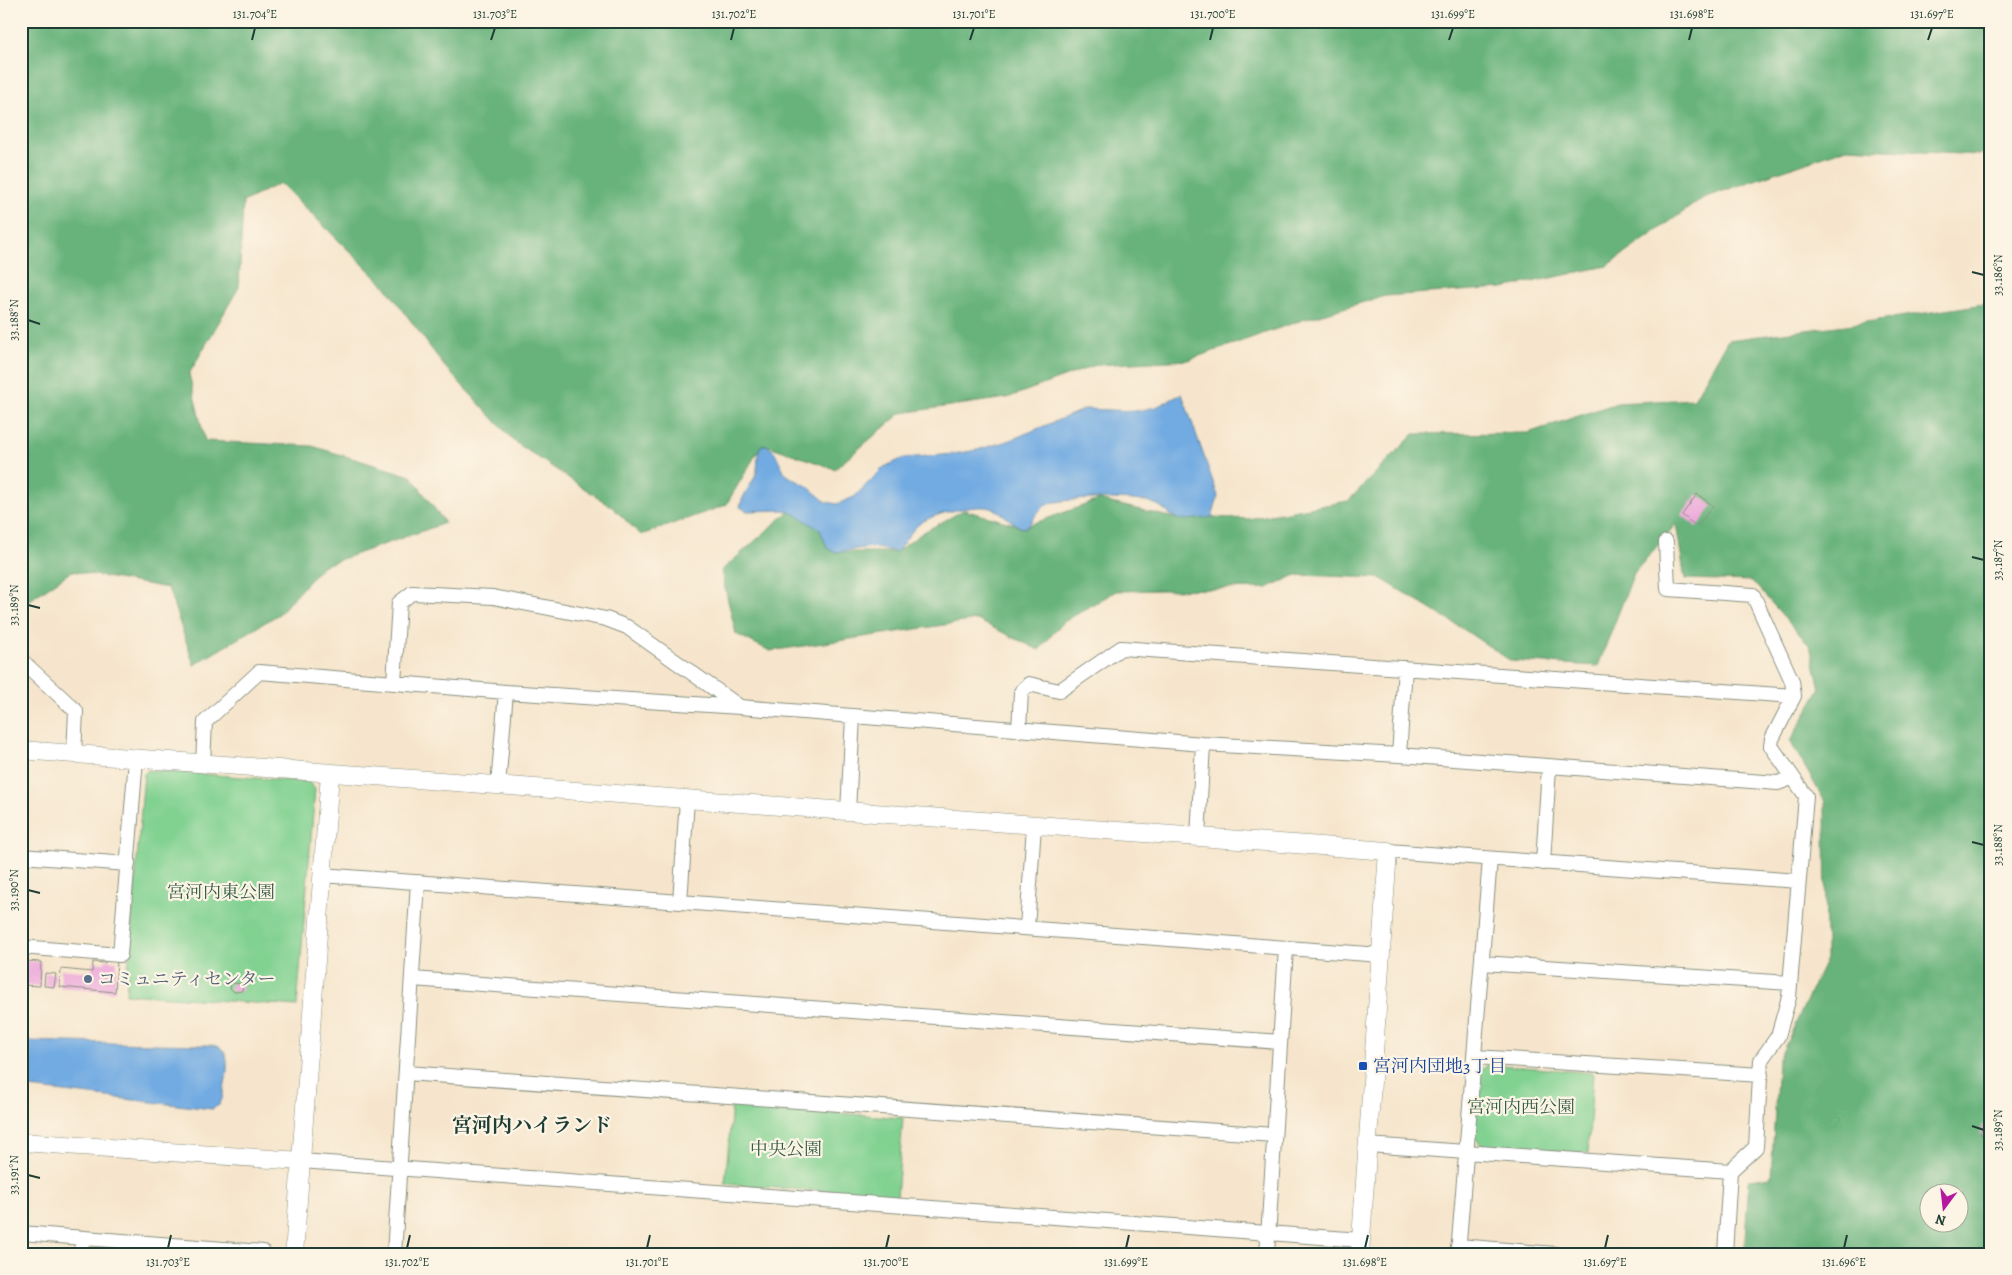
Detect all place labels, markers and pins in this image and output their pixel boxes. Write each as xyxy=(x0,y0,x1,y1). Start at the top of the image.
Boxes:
place label: コミュニティセンター xyxy=(98,967,275,991)
marker: コミュニティセンター xyxy=(82,973,94,985)
place label: 宮河内団地3丁目 xyxy=(1373,1054,1507,1078)
marker: 宮河内団地3丁目 xyxy=(1357,1060,1369,1072)

